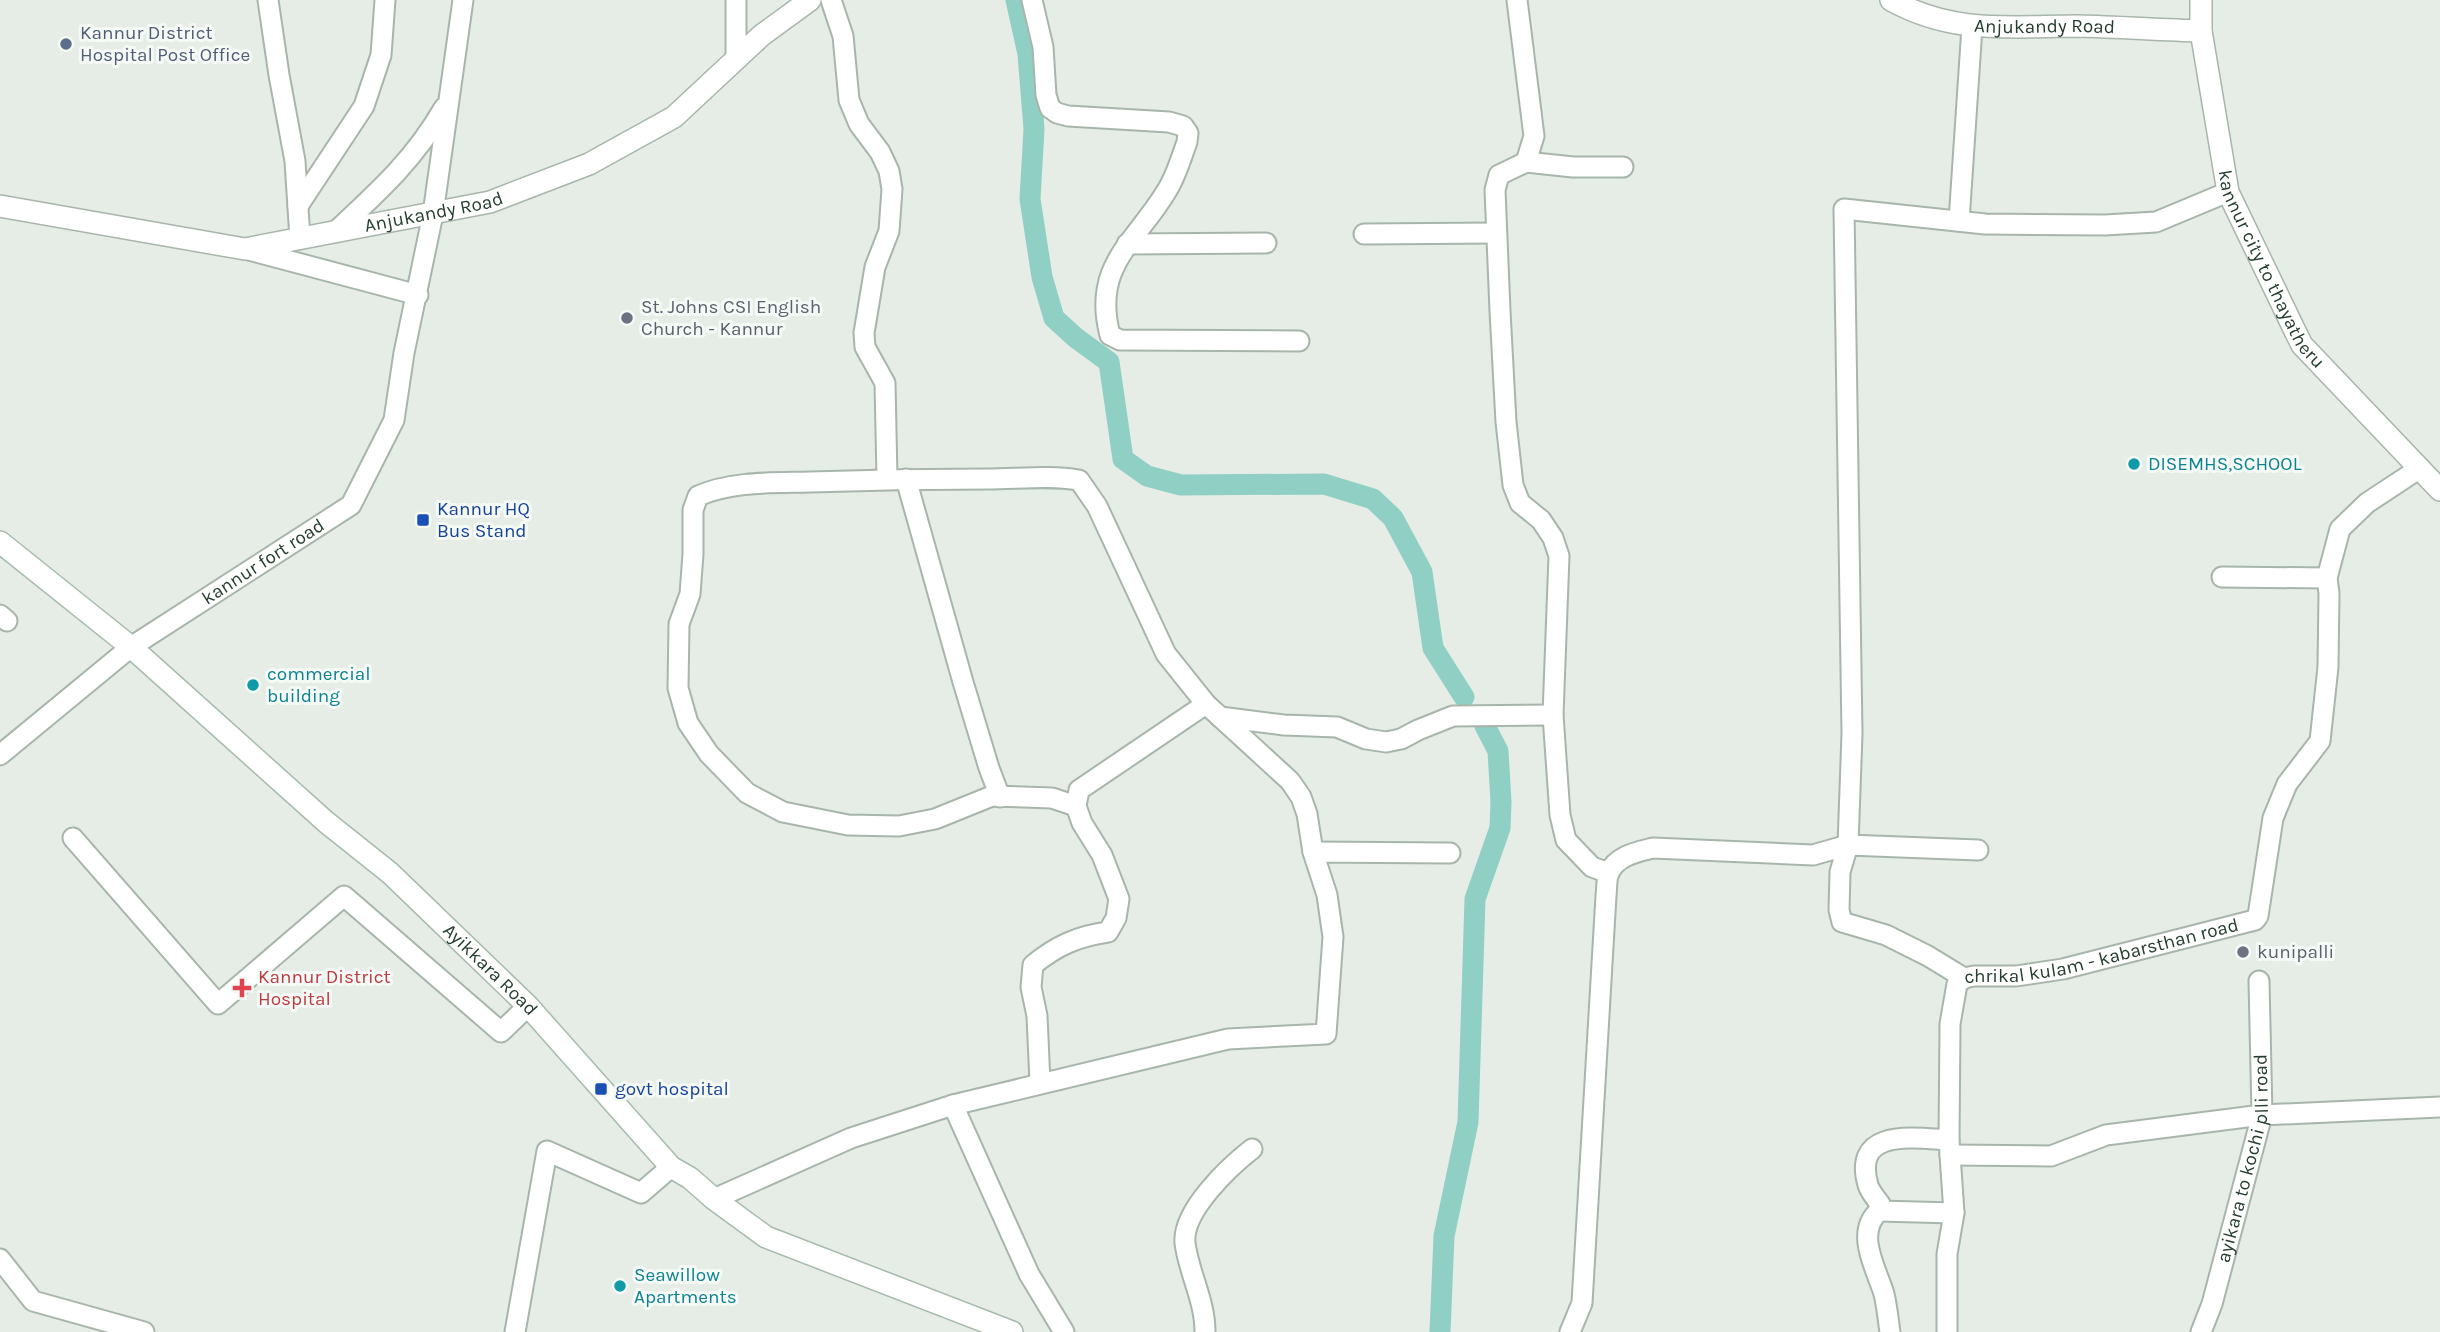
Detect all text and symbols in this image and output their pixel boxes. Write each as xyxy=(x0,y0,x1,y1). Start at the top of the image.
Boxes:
street label: Anjukandy Road xyxy=(1973,14,2116,38)
place label: Kannur District Hospital Post Office xyxy=(80,22,250,66)
marker: Kannur District Hospital Post Office xyxy=(58,36,74,52)
street label: kannur city to thayatheru xyxy=(2213,168,2329,373)
street label: Anjukandy Road xyxy=(363,187,506,237)
place label: St. Johns CSI English Church - Kannur xyxy=(641,296,821,340)
marker: St. Johns CSI English Church - Kannur xyxy=(619,310,635,326)
place label: DISEMHS,SCHOOL xyxy=(2148,453,2302,475)
marker: DISEMHS,SCHOOL xyxy=(2126,456,2142,472)
place label: Kannur HQ Bus Stand xyxy=(437,498,530,542)
marker: Kannur HQ Bus Stand xyxy=(415,512,431,528)
street label: kannur fort road xyxy=(198,514,328,609)
place label: commercial building xyxy=(267,663,371,707)
marker: commercial building xyxy=(245,677,261,693)
street label: chrikal kulam - kabarsthan road xyxy=(1962,914,2241,989)
street label: Ayikkara Road xyxy=(439,919,542,1020)
place label: kunipalli xyxy=(2257,941,2334,963)
marker: kunipalli xyxy=(2235,944,2251,960)
place label: Kannur District Hospital xyxy=(258,966,391,1010)
marker: Kannur District Hospital xyxy=(232,978,252,998)
street label: ayikara to kochi plli road xyxy=(2212,1054,2273,1265)
place label: govt hospital xyxy=(615,1078,729,1100)
marker: govt hospital xyxy=(593,1081,609,1097)
place label: Seawillow Apartments xyxy=(634,1264,737,1308)
marker: Seawillow Apartments xyxy=(612,1278,628,1294)

